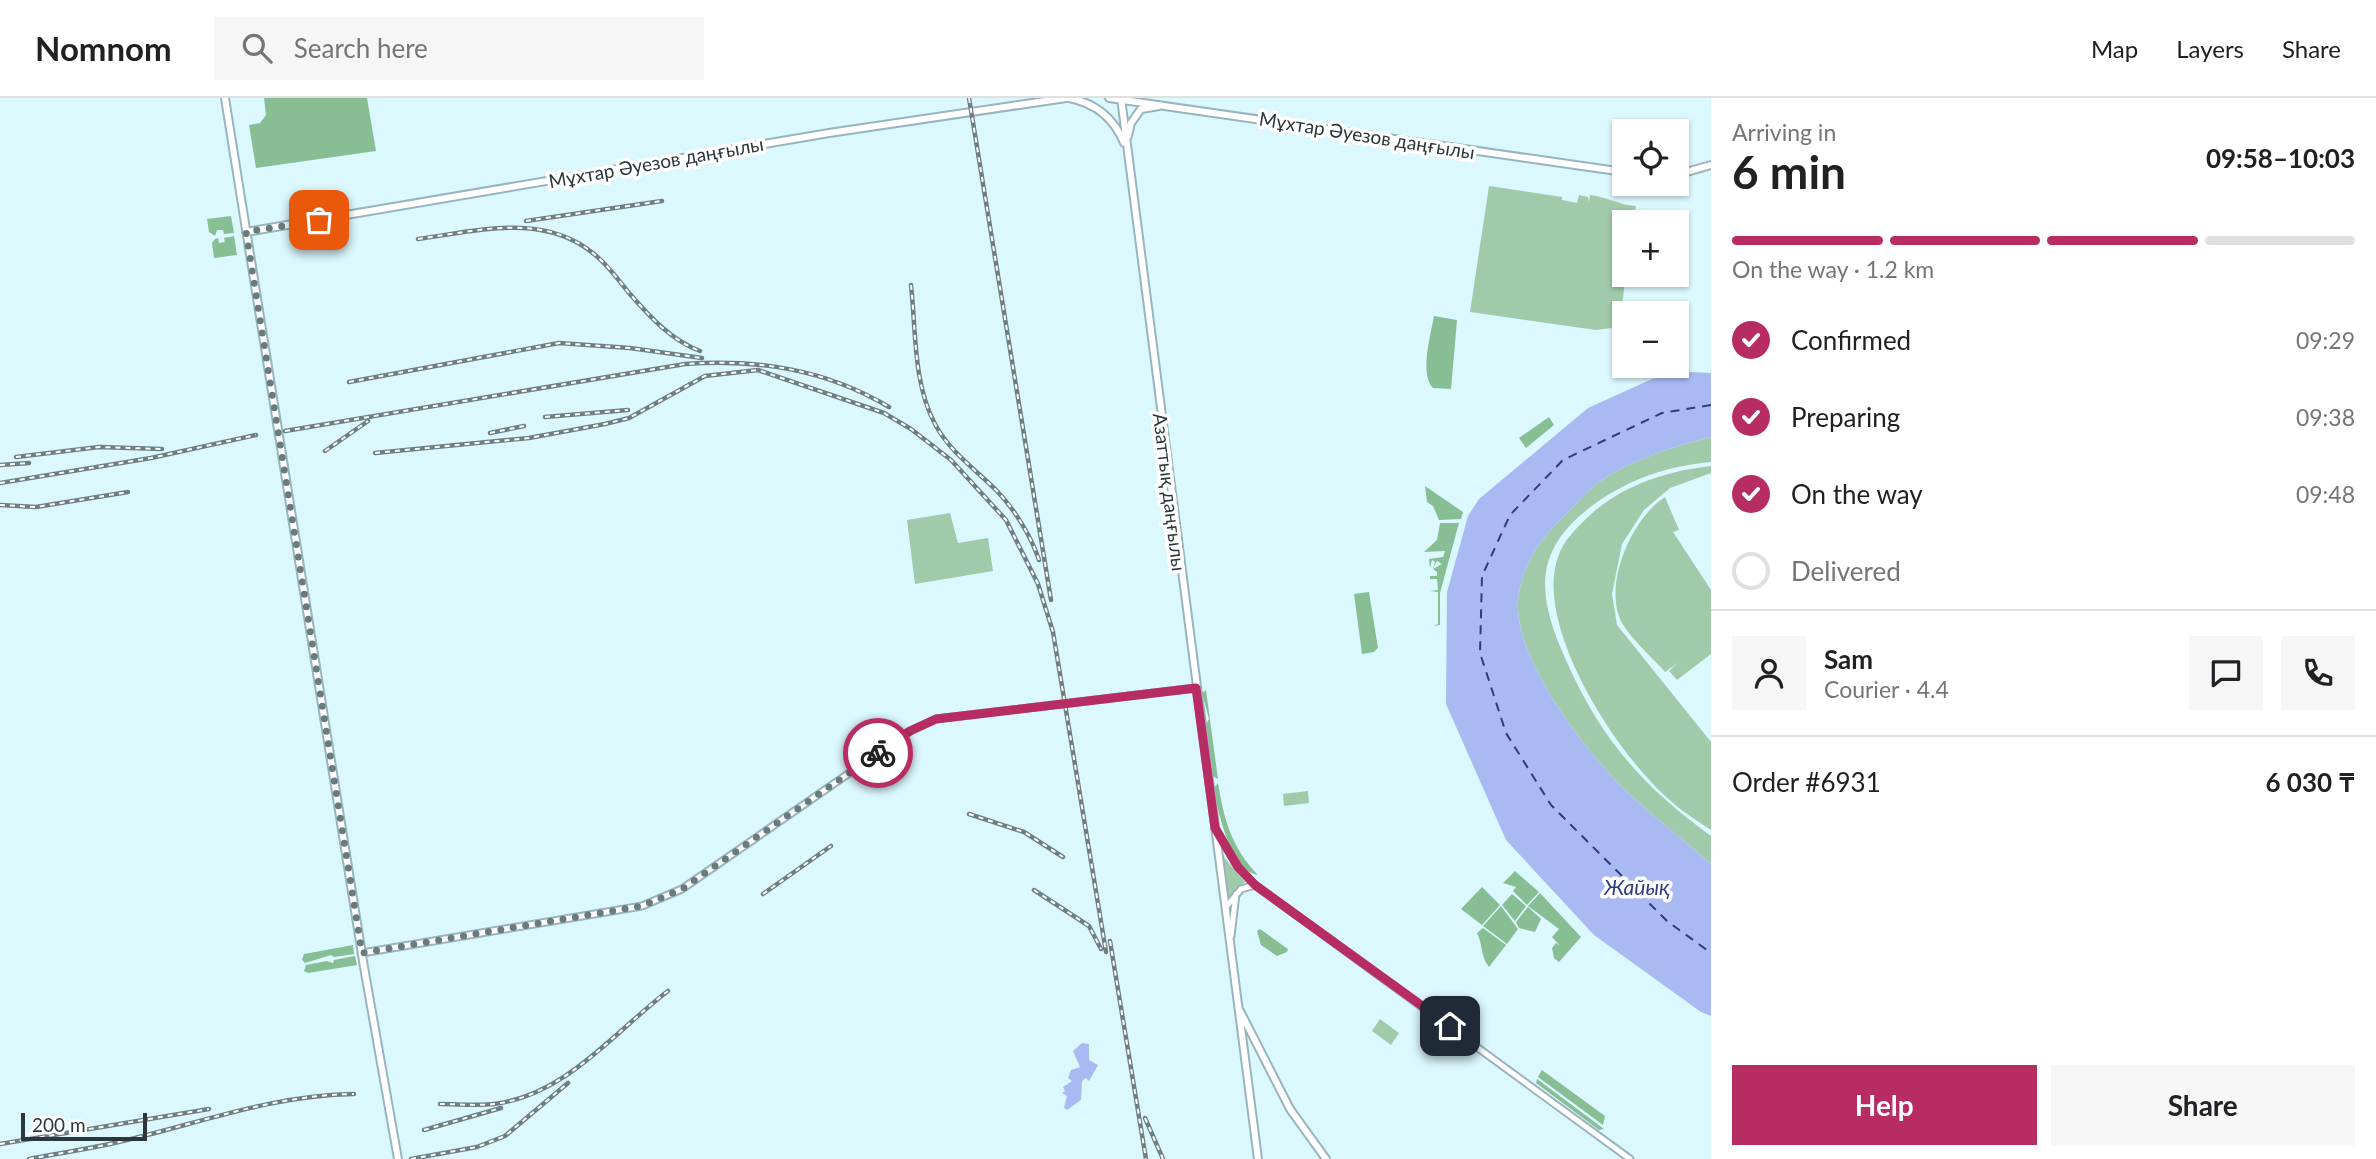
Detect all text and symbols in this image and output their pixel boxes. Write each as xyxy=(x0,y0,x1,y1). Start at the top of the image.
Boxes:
search box xyxy=(214,17,704,80)
text: Nomnom xyxy=(35,28,172,68)
icon: search xyxy=(238,29,276,67)
text: Search here xyxy=(294,32,428,64)
text: Map xyxy=(2091,34,2138,63)
text: Layers xyxy=(2176,34,2244,63)
text: Share xyxy=(2282,34,2341,63)
street label: Мұхтар Әуезов даңғылы xyxy=(1258,107,1476,163)
text: Arriving in xyxy=(1732,118,1836,146)
map controls xyxy=(1612,119,1689,378)
button: locate xyxy=(1612,119,1689,196)
street label: Мұхтар Әуезов даңғылы xyxy=(547,132,765,192)
text: 09:58–10:03 xyxy=(2206,142,2355,174)
text: 6 min xyxy=(1732,144,1846,199)
pin xyxy=(289,190,349,250)
icon: bag xyxy=(300,201,338,239)
button: + xyxy=(1612,210,1689,287)
text: On the way · 1.2 km xyxy=(1732,255,1934,283)
button: − xyxy=(1612,301,1689,378)
icon: check xyxy=(1732,321,1770,359)
text: Confirmed xyxy=(1791,324,1911,356)
text: 09:29 xyxy=(2296,326,2355,354)
icon: check xyxy=(1732,398,1770,436)
text: Preparing xyxy=(1791,401,1900,433)
text: 09:38 xyxy=(2296,403,2355,431)
street label: Азаттық даңғылы xyxy=(1149,412,1191,572)
icon: check xyxy=(1732,475,1770,513)
text: On the way xyxy=(1791,478,1923,510)
text: 09:48 xyxy=(2296,480,2355,508)
text: Delivered xyxy=(1791,555,1901,587)
button: person xyxy=(1732,636,1806,710)
button: chat xyxy=(2189,636,2263,710)
button: phone xyxy=(2281,636,2355,710)
text: Sam xyxy=(1824,643,1873,675)
text: Courier · 4.4 xyxy=(1824,675,1949,703)
courier xyxy=(843,718,913,788)
icon: bike xyxy=(859,734,897,772)
text: Order #6931 xyxy=(1732,766,1881,798)
text: 6 030 ₸ xyxy=(2265,766,2355,798)
water label: Жайық xyxy=(1603,874,1670,899)
pin xyxy=(1420,996,1480,1056)
icon: home xyxy=(1431,1007,1469,1045)
button: Help xyxy=(1732,1065,2037,1145)
button: Share xyxy=(2051,1065,2355,1145)
scale bar xyxy=(21,1110,147,1142)
text: 200 m xyxy=(32,1113,86,1136)

